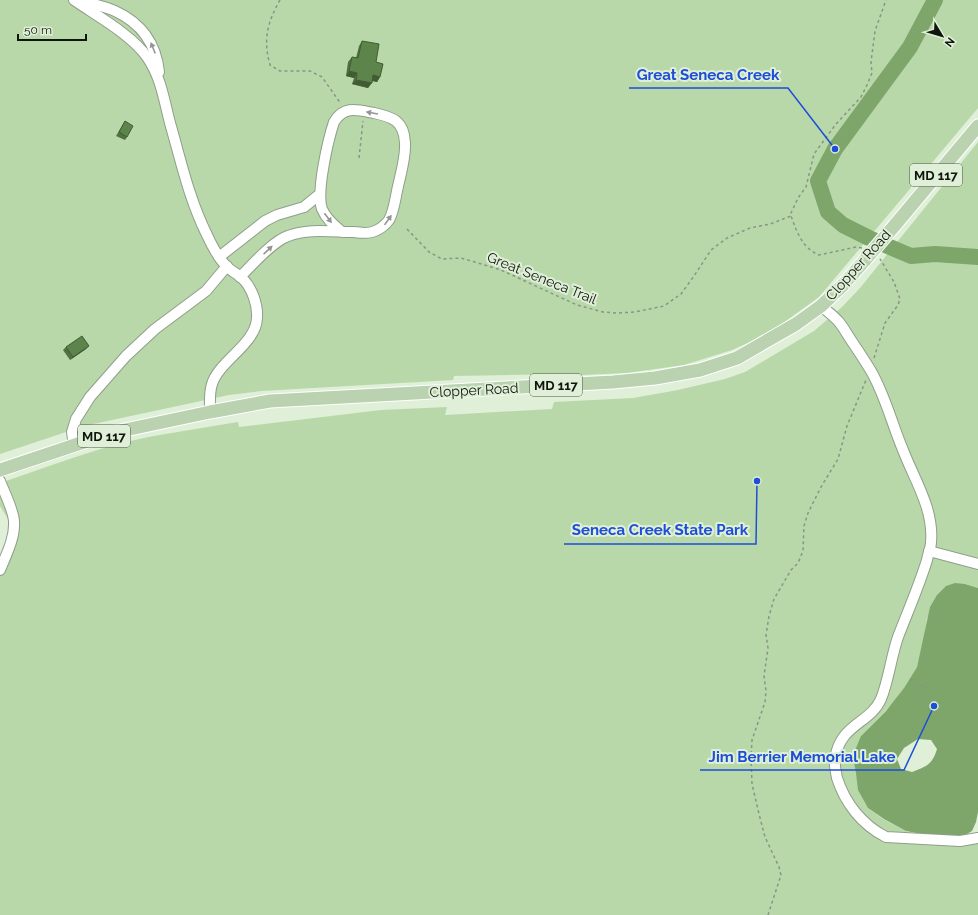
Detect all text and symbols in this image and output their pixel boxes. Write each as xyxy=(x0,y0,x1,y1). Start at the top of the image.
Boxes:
scale bar xyxy=(18,16,86,42)
north arrow xyxy=(922,16,962,56)
text: 50 m xyxy=(24,23,52,37)
text: N xyxy=(942,35,957,49)
one-way arrow xyxy=(150,42,156,53)
callout: Great Seneca Creek xyxy=(629,61,788,88)
text: Great Seneca Creek xyxy=(637,66,780,84)
one-way arrow xyxy=(366,110,378,116)
road number: MD 117 xyxy=(910,164,962,186)
one-way arrow xyxy=(324,213,333,224)
one-way arrow xyxy=(384,214,392,225)
street label: Clopper Road xyxy=(822,227,894,303)
one-way arrow xyxy=(264,246,273,255)
street label: Great Seneca Trail xyxy=(485,249,599,307)
road number: MD 117 xyxy=(530,374,582,396)
street label: Clopper Road xyxy=(429,380,519,400)
road number: MD 117 xyxy=(78,425,130,447)
callout: Seneca Creek State Park xyxy=(564,517,756,544)
text: Seneca Creek State Park xyxy=(572,521,749,539)
callout: Jim Berrier Memorial Lake xyxy=(700,743,904,770)
text: Jim Berrier Memorial Lake xyxy=(709,748,895,766)

